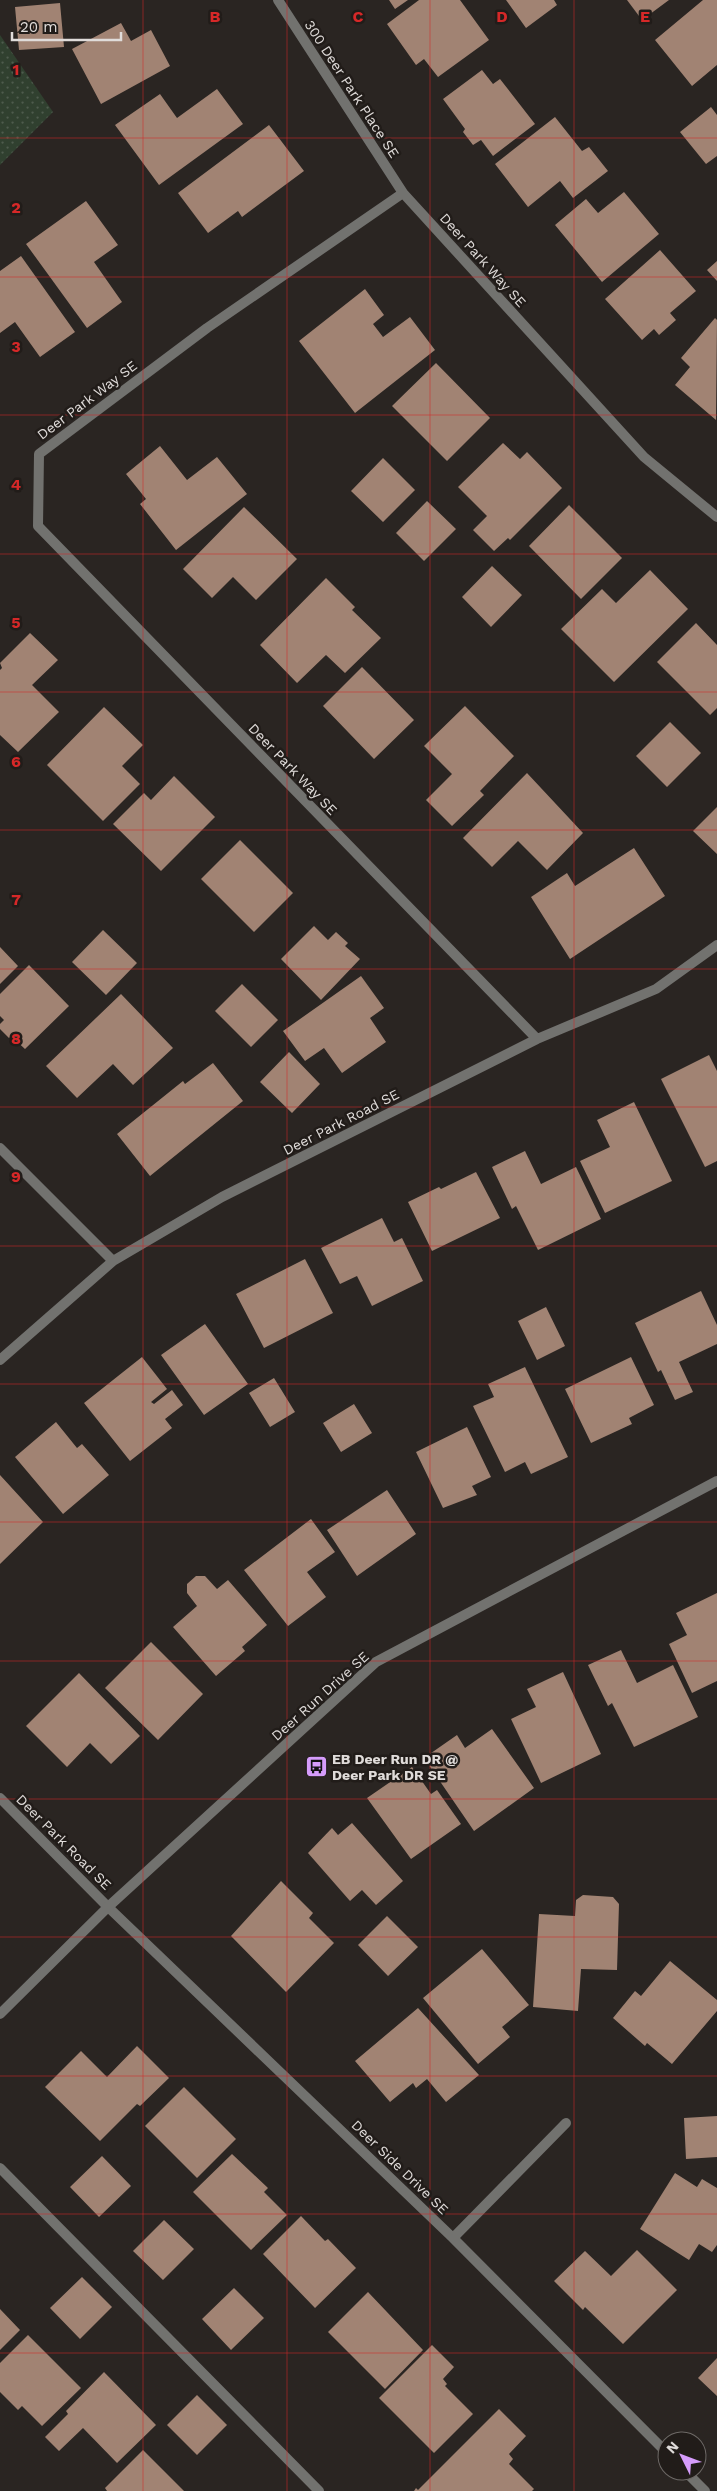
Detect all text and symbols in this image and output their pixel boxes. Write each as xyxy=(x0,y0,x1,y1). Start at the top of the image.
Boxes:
text: B xyxy=(210,7,221,26)
text: C xyxy=(353,7,364,26)
text: D xyxy=(496,7,508,26)
text: E xyxy=(640,7,650,26)
scale bar xyxy=(12,10,121,42)
street label: 300 Deer Park Place SE xyxy=(302,17,403,161)
text: 20 m xyxy=(20,18,58,36)
text: 1 xyxy=(13,60,19,79)
text: 2 xyxy=(11,198,21,217)
street label: Deer Park Way SE xyxy=(437,210,529,310)
text: 3 xyxy=(11,337,21,356)
street label: Deer Park Way SE xyxy=(34,357,140,443)
text: 4 xyxy=(11,475,21,494)
text: 5 xyxy=(11,613,21,632)
street label: Deer Park Way SE xyxy=(245,720,341,818)
text: 6 xyxy=(11,752,21,771)
text: 7 xyxy=(11,890,21,909)
text: 8 xyxy=(11,1029,21,1048)
street label: Deer Park Road SE xyxy=(280,1086,402,1158)
text: 9 xyxy=(11,1167,21,1186)
street label: Deer Run Drive SE xyxy=(268,1648,372,1744)
place label: EB Deer Run DR @ Deer Park DR SE xyxy=(332,1751,458,1783)
bus stop icon: EB Deer Run DR @ Deer Park DR SE xyxy=(304,1755,328,1779)
street label: Deer Park Road SE xyxy=(13,1791,115,1893)
street label: Deer Side Drive SE xyxy=(348,2117,452,2217)
north arrow xyxy=(657,2431,707,2481)
text: N xyxy=(663,2438,682,2457)

